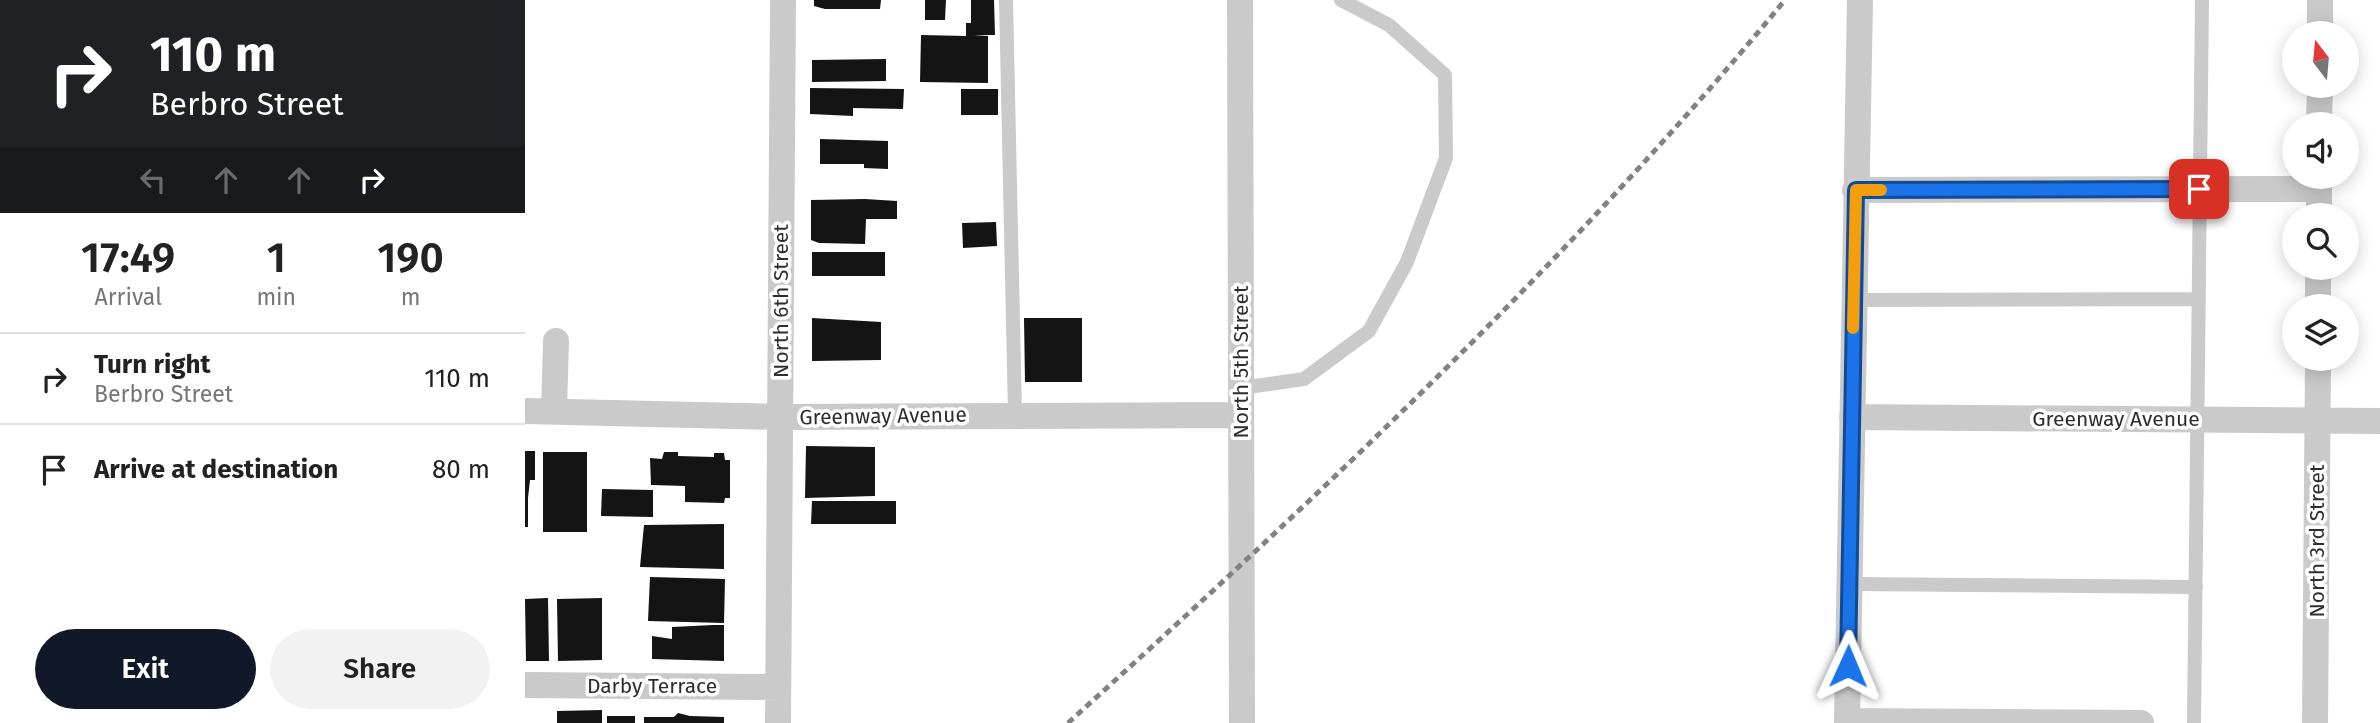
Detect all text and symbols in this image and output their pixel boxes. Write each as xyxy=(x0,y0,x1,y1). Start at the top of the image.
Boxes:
north arrow xyxy=(2282,21,2359,98)
map controls xyxy=(2282,21,2359,371)
text: 110 m xyxy=(150,25,276,84)
icon: right xyxy=(35,28,126,119)
text: Berbro Street xyxy=(150,85,344,123)
button: sound xyxy=(2282,112,2359,189)
pin xyxy=(2169,159,2229,219)
icon: left xyxy=(134,161,172,199)
icon: ahead xyxy=(207,161,245,199)
icon: ahead xyxy=(280,161,318,199)
icon: right xyxy=(353,161,391,199)
icon: arrive xyxy=(2180,170,2218,208)
button: search xyxy=(2282,203,2359,280)
street label: North 6th Street xyxy=(768,224,794,378)
text: 17:49 xyxy=(81,233,175,283)
text: 1 xyxy=(267,233,286,283)
text: 190 xyxy=(377,233,444,283)
text: Arrival xyxy=(95,283,162,311)
text: min xyxy=(256,283,296,311)
text: m xyxy=(401,283,420,311)
street label: North 5th Street xyxy=(1228,285,1254,438)
button: layers xyxy=(2282,294,2359,371)
text: Turn right xyxy=(94,349,211,380)
icon: right xyxy=(35,360,73,398)
text: 110 m xyxy=(424,363,490,394)
text: Berbro Street xyxy=(94,380,233,408)
street label: Greenway Avenue xyxy=(799,402,967,430)
street label: Greenway Avenue xyxy=(2032,406,2200,432)
icon: arrive xyxy=(35,451,73,489)
text: Arrive at destination xyxy=(94,454,338,485)
text: 80 m xyxy=(432,454,490,485)
street label: North 3rd Street xyxy=(2304,464,2330,618)
button: Exit xyxy=(35,629,256,709)
button: Share xyxy=(270,629,490,709)
position arrow xyxy=(1811,629,1885,703)
street label: Darby Terrace xyxy=(587,673,717,699)

